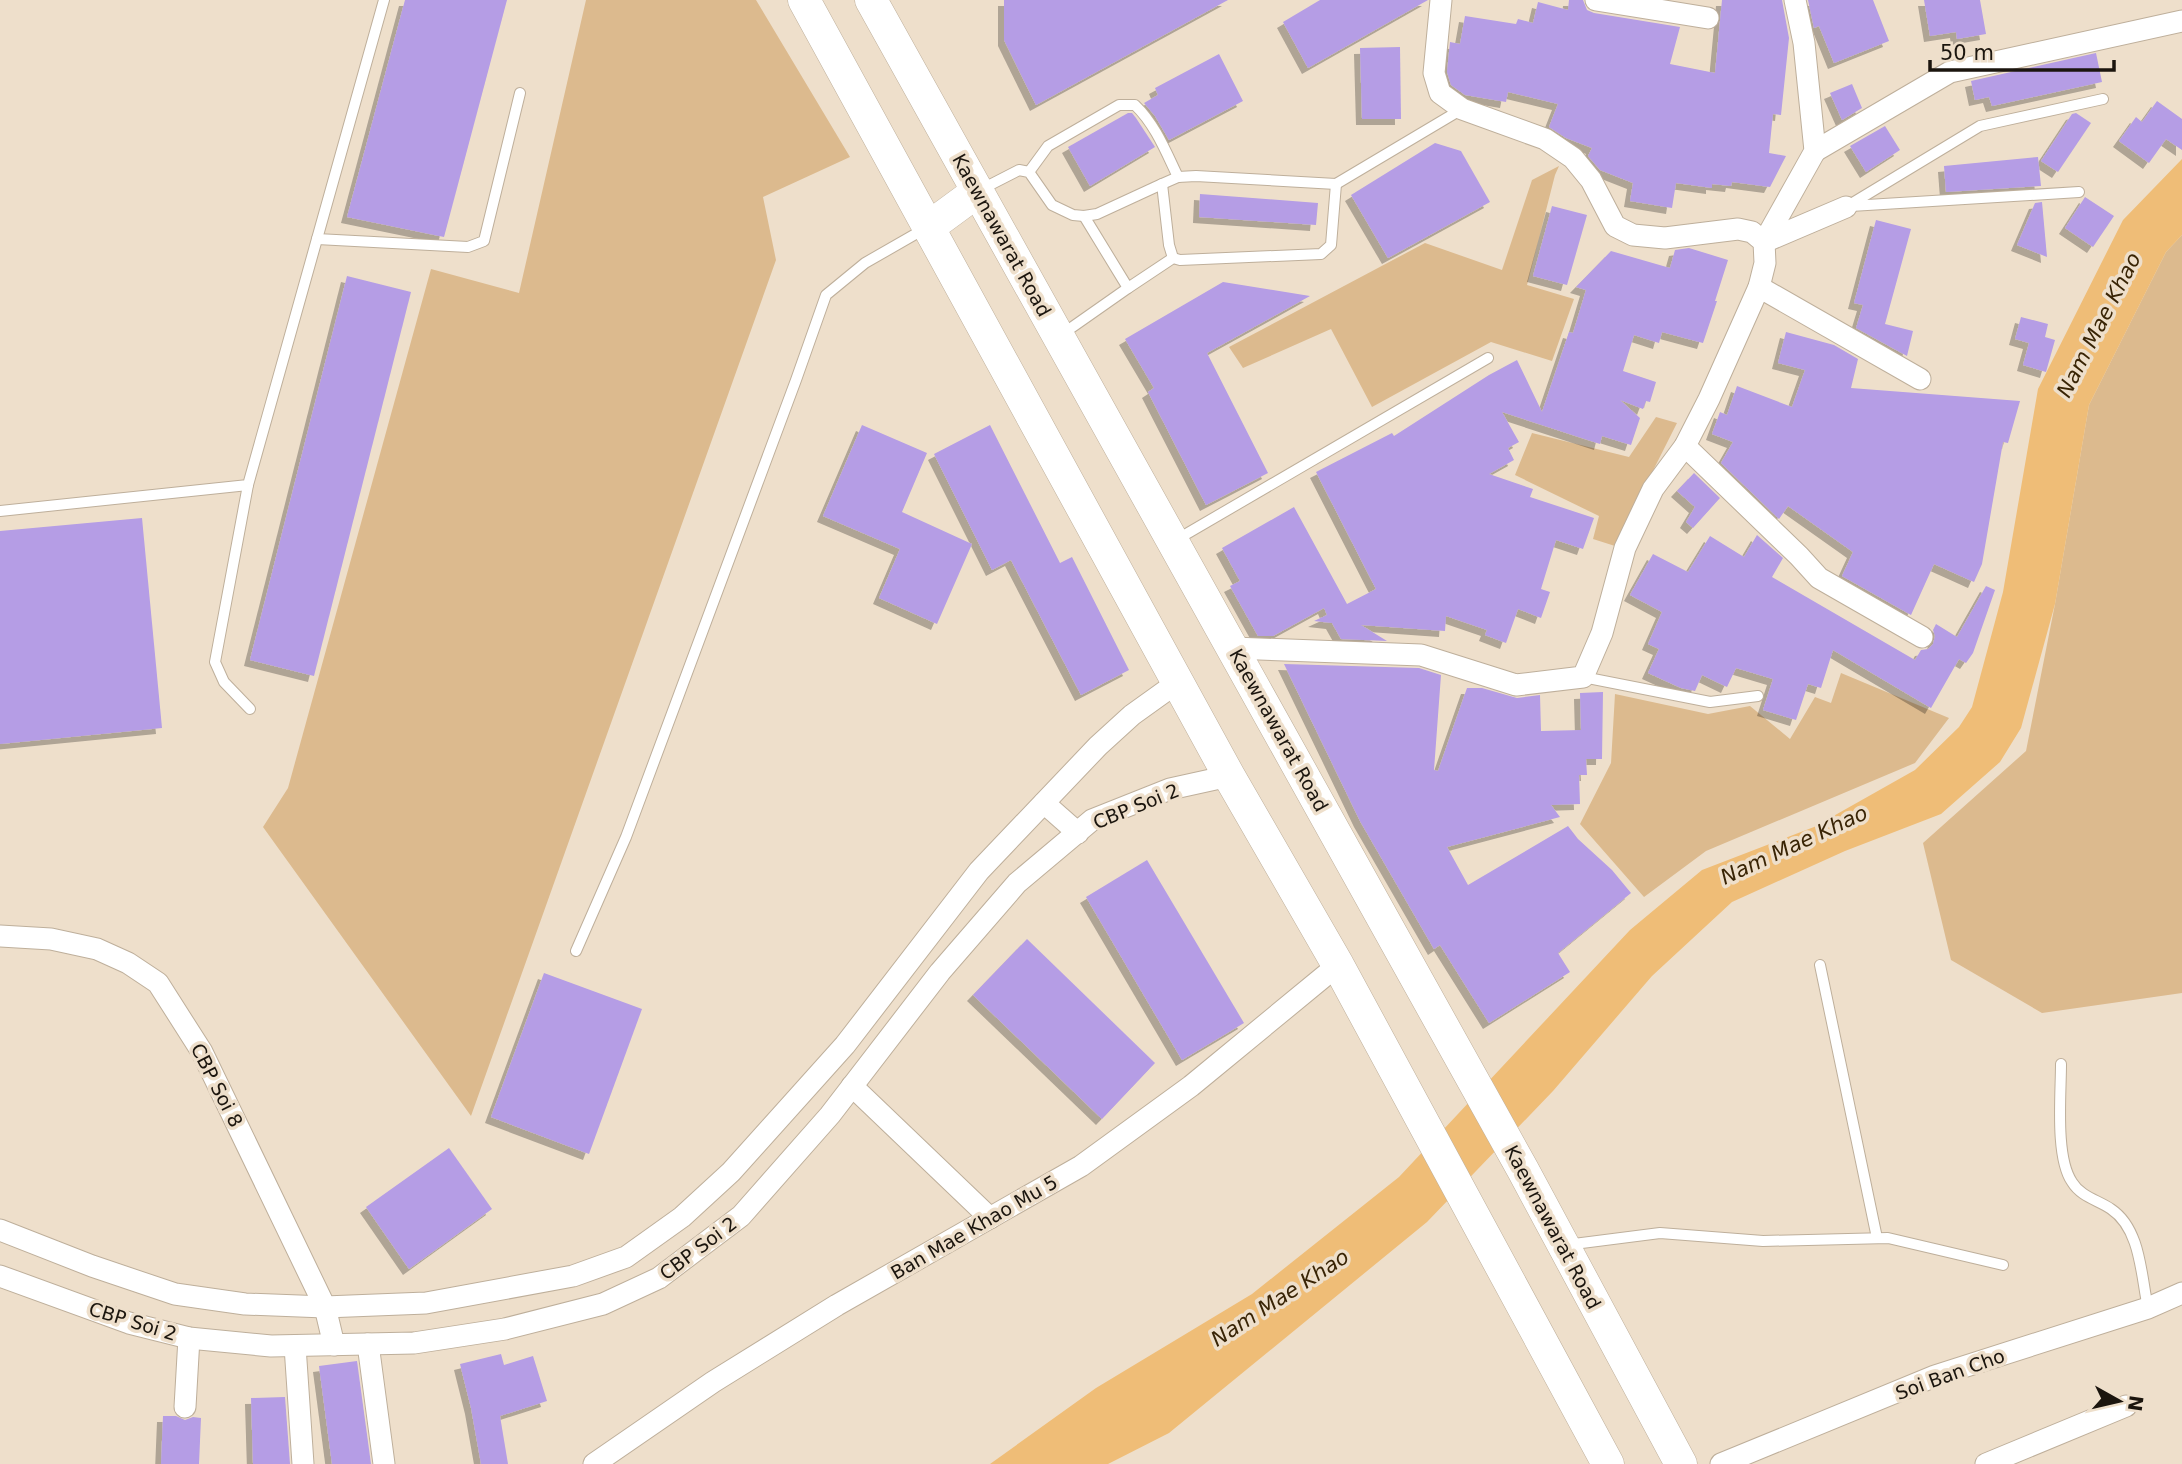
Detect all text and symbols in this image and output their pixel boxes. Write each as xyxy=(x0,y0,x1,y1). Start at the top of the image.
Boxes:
scale bar xyxy=(1930,28,2114,72)
text: 50 m xyxy=(1940,41,1994,65)
street label: Kaewnawarat Road xyxy=(948,150,1056,320)
water label: Nam Mae Khao xyxy=(2052,249,2146,401)
street label: Kaewnawarat Road xyxy=(1225,645,1333,815)
street label: CBP Soi 2 xyxy=(1090,779,1182,833)
water label: Nam Mae Khao xyxy=(1717,801,1871,889)
street label: CBP Soi 8 xyxy=(187,1040,247,1130)
street label: Kaewnawarat Road xyxy=(1500,1141,1606,1313)
street label: Ban Mae Khao Mu 5 xyxy=(887,1170,1061,1284)
street label: CBP Soi 2 xyxy=(655,1212,741,1284)
water label: Nam Mae Khao xyxy=(1207,1245,1353,1351)
street label: CBP Soi 2 xyxy=(86,1297,180,1345)
street label: Soi Ban Cho xyxy=(1892,1344,2008,1404)
north arrow xyxy=(2084,1366,2154,1436)
text: N xyxy=(2124,1394,2148,1413)

